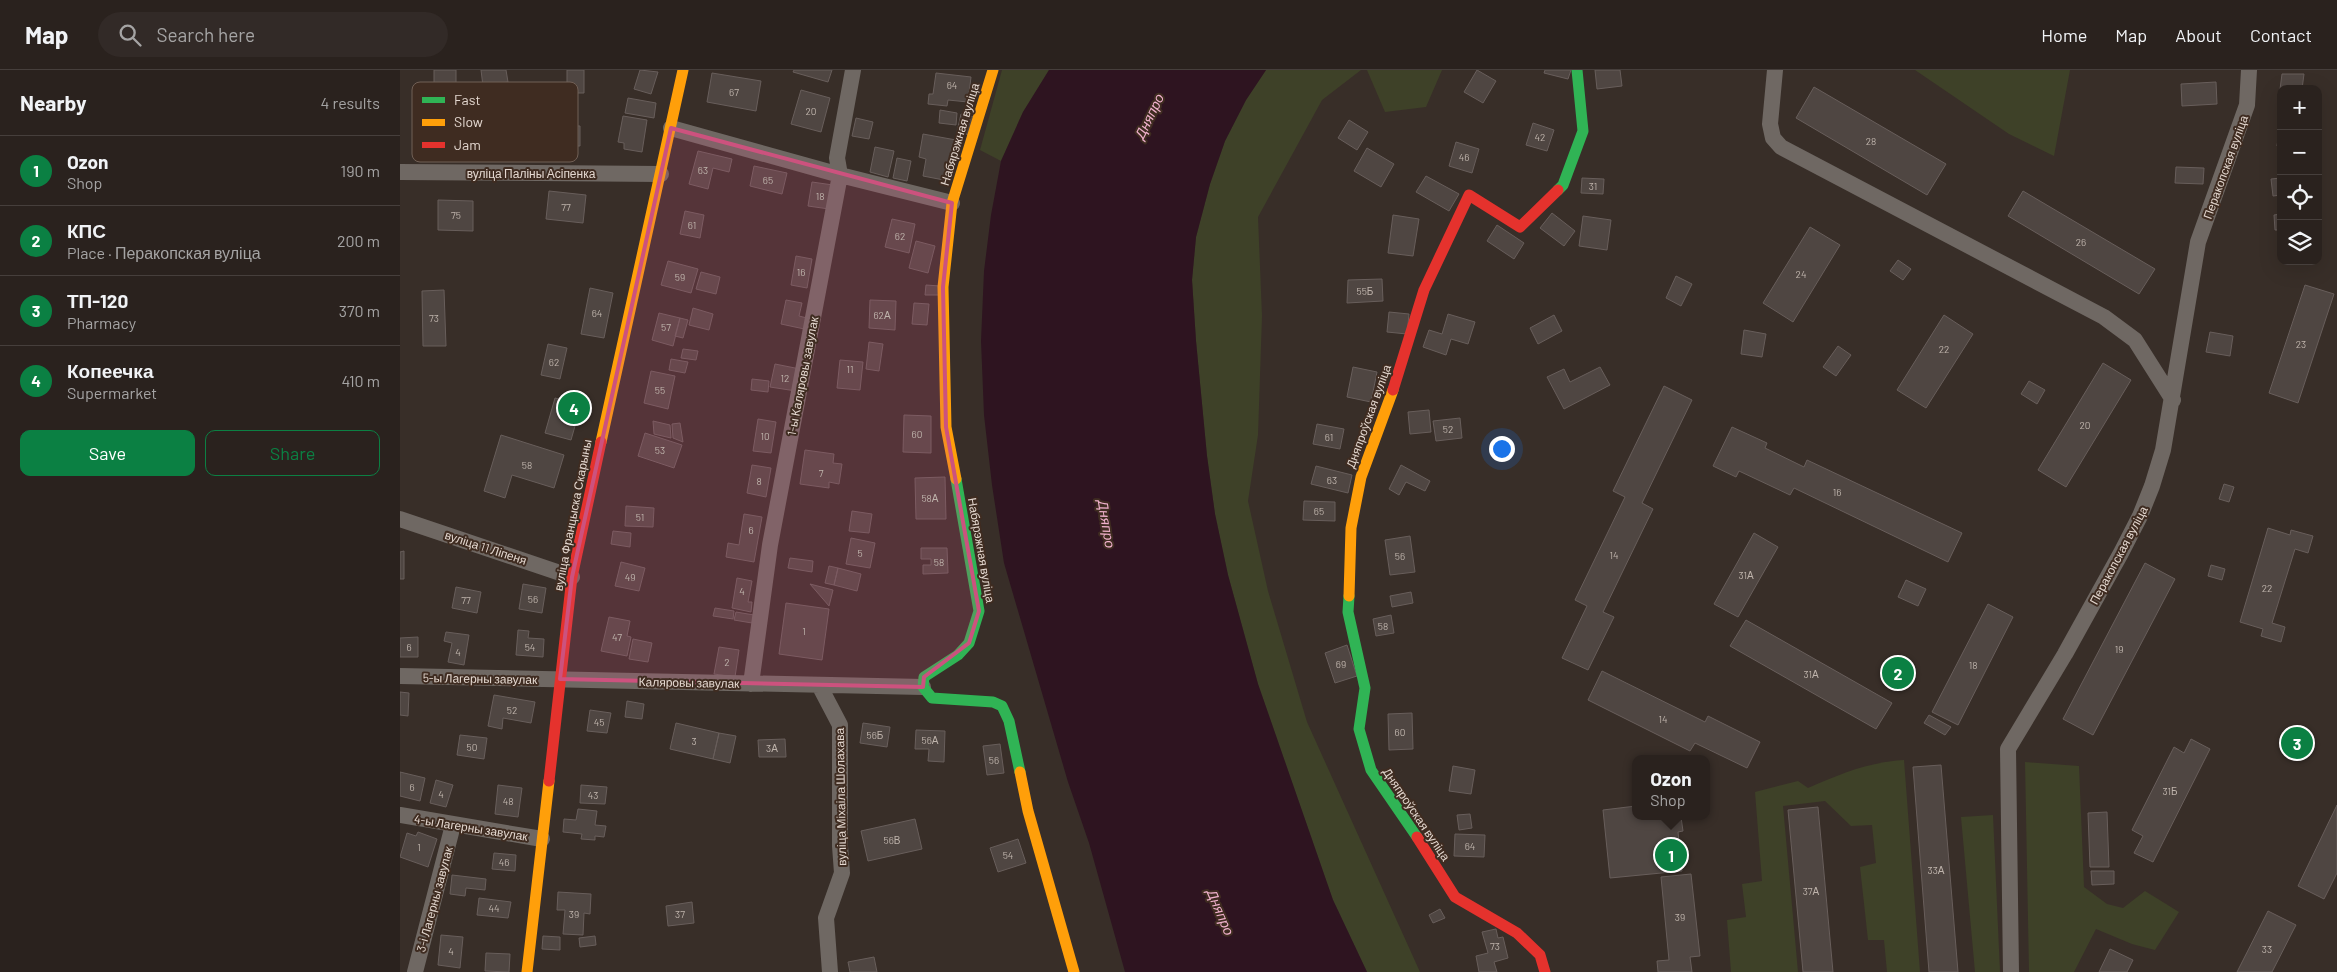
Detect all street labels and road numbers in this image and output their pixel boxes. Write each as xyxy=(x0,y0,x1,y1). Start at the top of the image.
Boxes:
street label: Набярэжная вуліца xyxy=(937,81,982,187)
street label: Перакопская вуліца xyxy=(2200,113,2251,221)
street label: вуліца Паліны Асіпенка xyxy=(467,166,596,181)
street label: 1-ы Каляровы завулак xyxy=(784,315,822,437)
street label: Дняпроўская вуліца xyxy=(1343,362,1394,470)
street label: вуліца Францыска Скарыны xyxy=(550,438,595,592)
street label: Набярэжная вуліца xyxy=(965,496,998,604)
street label: Перакопская вуліца xyxy=(2086,503,2151,607)
street label: вуліца 11 Ліпеня xyxy=(443,527,529,568)
street label: 5-ы Лагерны завулак xyxy=(423,670,538,687)
street label: Каляровы завулак xyxy=(638,674,740,691)
street label: вуліца Міхаіла Шолахава xyxy=(832,728,849,866)
street label: Дняпроўская вуліца xyxy=(1380,765,1454,864)
street label: 4-ы Лагерны завулак xyxy=(413,811,530,844)
street label: 3-і Лагерны завулак xyxy=(413,844,456,954)

